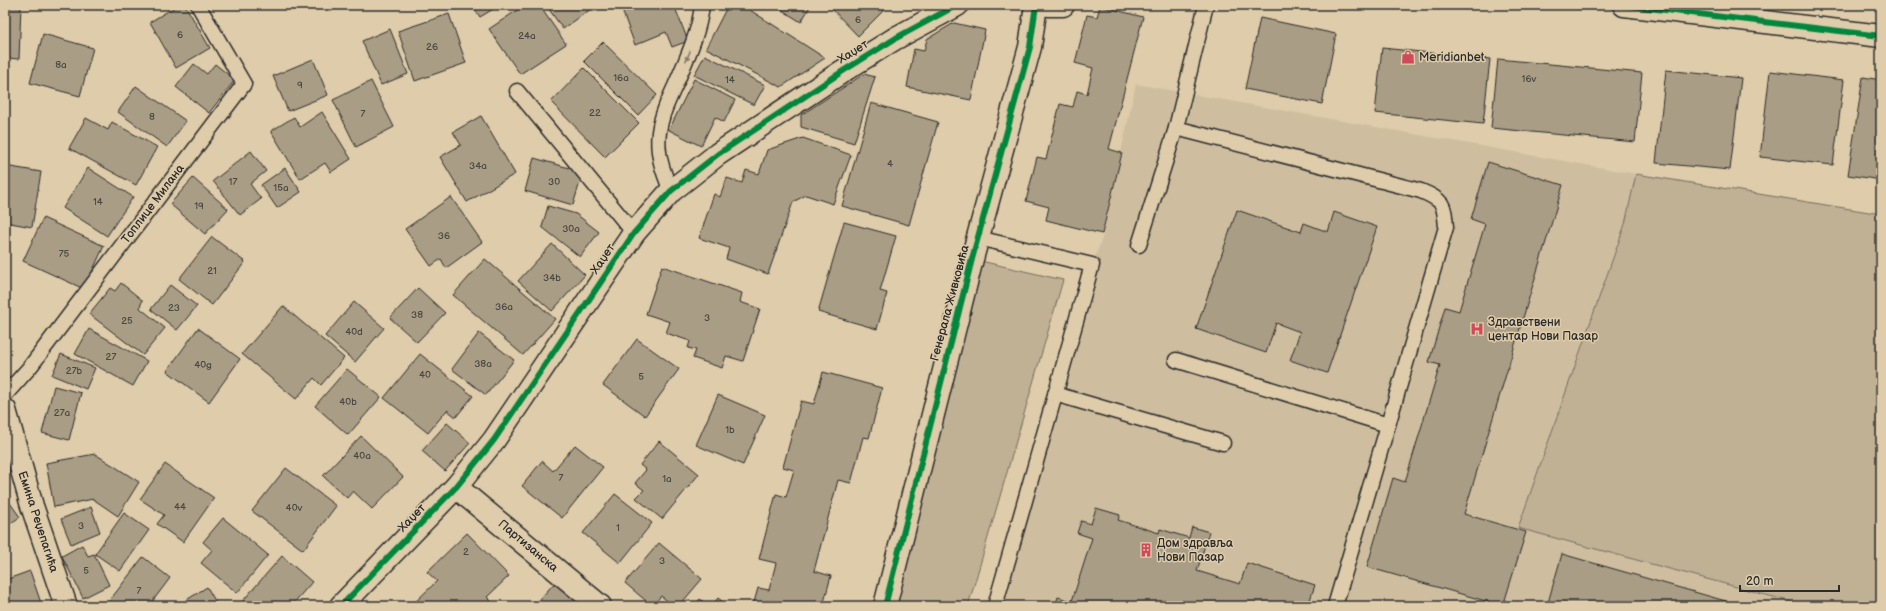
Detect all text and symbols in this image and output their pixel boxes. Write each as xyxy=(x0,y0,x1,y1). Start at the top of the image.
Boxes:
house number: 6 xyxy=(855,14,861,26)
house number: 6 xyxy=(177,29,183,41)
house number: 24a xyxy=(518,30,536,42)
street label: Хаџет xyxy=(835,37,871,67)
house number: 26 xyxy=(426,41,438,53)
shop icon: Meridianbet xyxy=(1400,49,1416,65)
place label: Meridianbet xyxy=(1419,50,1485,65)
one-way arrow xyxy=(684,51,690,63)
house number: 8a xyxy=(55,59,67,71)
house number: 16a xyxy=(613,72,629,84)
house number: 16v xyxy=(1522,73,1537,85)
house number: 14 xyxy=(725,74,735,86)
house number: 9 xyxy=(297,79,303,91)
house number: 22 xyxy=(589,107,601,119)
house number: 7 xyxy=(361,108,366,120)
house number: 8 xyxy=(149,111,155,123)
house number: 4 xyxy=(887,158,893,170)
house number: 34a xyxy=(469,160,487,172)
street label: Топлице Милана xyxy=(118,161,188,247)
house number: 17 xyxy=(229,176,237,188)
house number: 30 xyxy=(548,176,560,188)
house number: 15a xyxy=(273,182,289,194)
house number: 14 xyxy=(93,196,103,208)
house number: 19 xyxy=(194,200,204,212)
house number: 30a xyxy=(562,223,580,235)
house number: 36 xyxy=(438,230,450,242)
street label: Хаџет xyxy=(587,241,619,277)
street label: Генерала Живковића xyxy=(927,243,973,363)
house number: 75 xyxy=(59,248,70,260)
house number: 21 xyxy=(207,265,217,277)
house number: 34b xyxy=(543,272,561,284)
house number: 36a xyxy=(495,301,513,313)
house number: 23 xyxy=(168,302,180,314)
house number: 38 xyxy=(411,309,423,321)
house number: 3 xyxy=(704,312,710,324)
house number: 25 xyxy=(121,315,133,327)
place label: Здравствени центар Нови Пазар xyxy=(1488,315,1598,344)
hospital icon: Здравствени центар Нови Пазар xyxy=(1469,321,1485,337)
house number: 40d xyxy=(345,326,363,338)
house number: 27 xyxy=(106,351,116,363)
house number: 38a xyxy=(474,358,492,370)
house number: 40g xyxy=(194,359,212,371)
house number: 27b xyxy=(66,365,83,377)
house number: 40 xyxy=(419,369,431,381)
house number: 5 xyxy=(638,371,644,383)
house number: 40b xyxy=(339,396,357,408)
house number: 27a xyxy=(54,407,71,419)
house number: 1b xyxy=(725,424,735,436)
house number: 40a xyxy=(353,450,371,462)
street label: Емина Реџепагића xyxy=(15,469,61,575)
house number: 7 xyxy=(559,472,564,484)
house number: 1a xyxy=(662,473,672,485)
house number: 44 xyxy=(174,501,186,513)
street label: Хаџет xyxy=(395,501,429,535)
house number: 40v xyxy=(286,502,303,514)
street label: Партизанска xyxy=(495,517,561,575)
house number: 3 xyxy=(78,520,84,532)
house number: 1 xyxy=(616,522,620,534)
place label: Дом здравља Нови Пазар xyxy=(1157,536,1233,565)
building icon: Дом здравља Нови Пазар xyxy=(1138,542,1154,558)
house number: 2 xyxy=(463,546,469,558)
house number: 3 xyxy=(659,555,665,567)
house number: 5 xyxy=(83,565,89,577)
scale bar xyxy=(1740,567,1839,593)
text: 20 m xyxy=(1746,574,1773,589)
house number: 7 xyxy=(137,585,142,597)

